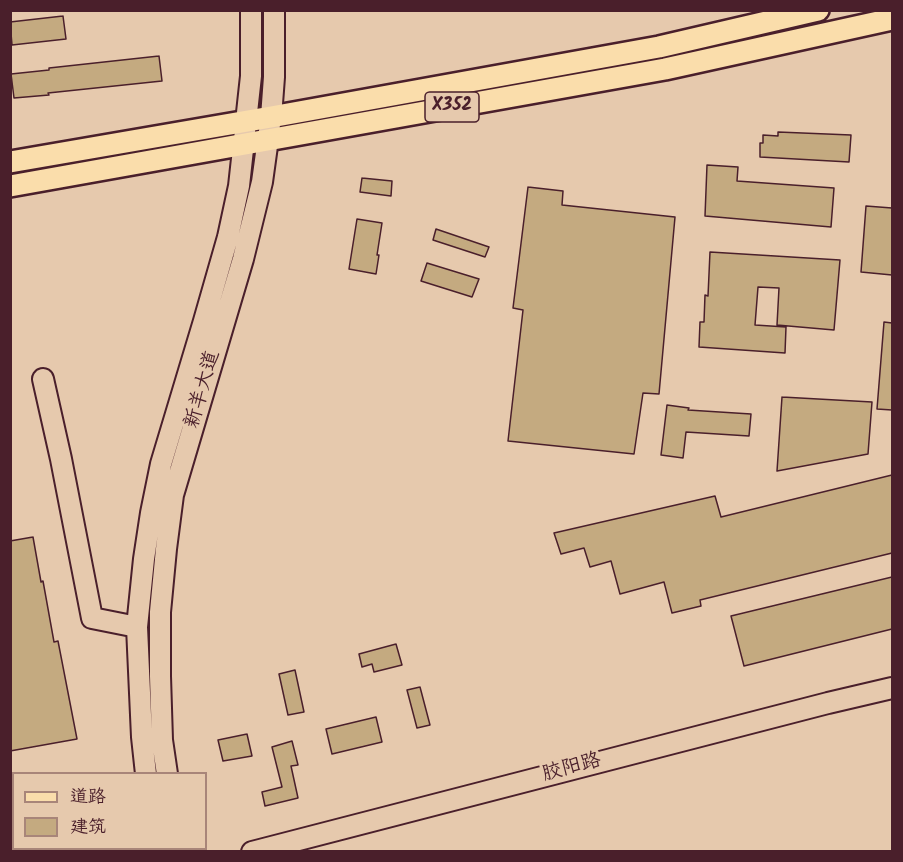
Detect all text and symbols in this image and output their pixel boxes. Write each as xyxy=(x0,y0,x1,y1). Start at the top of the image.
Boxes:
road number: X352 xyxy=(425,92,479,122)
street label: 新羊大道 xyxy=(181,348,227,432)
street label: 胶阳路 xyxy=(540,750,604,788)
legend xyxy=(12,772,207,850)
text: 道路 xyxy=(70,783,106,812)
text: 建筑 xyxy=(70,813,106,842)

